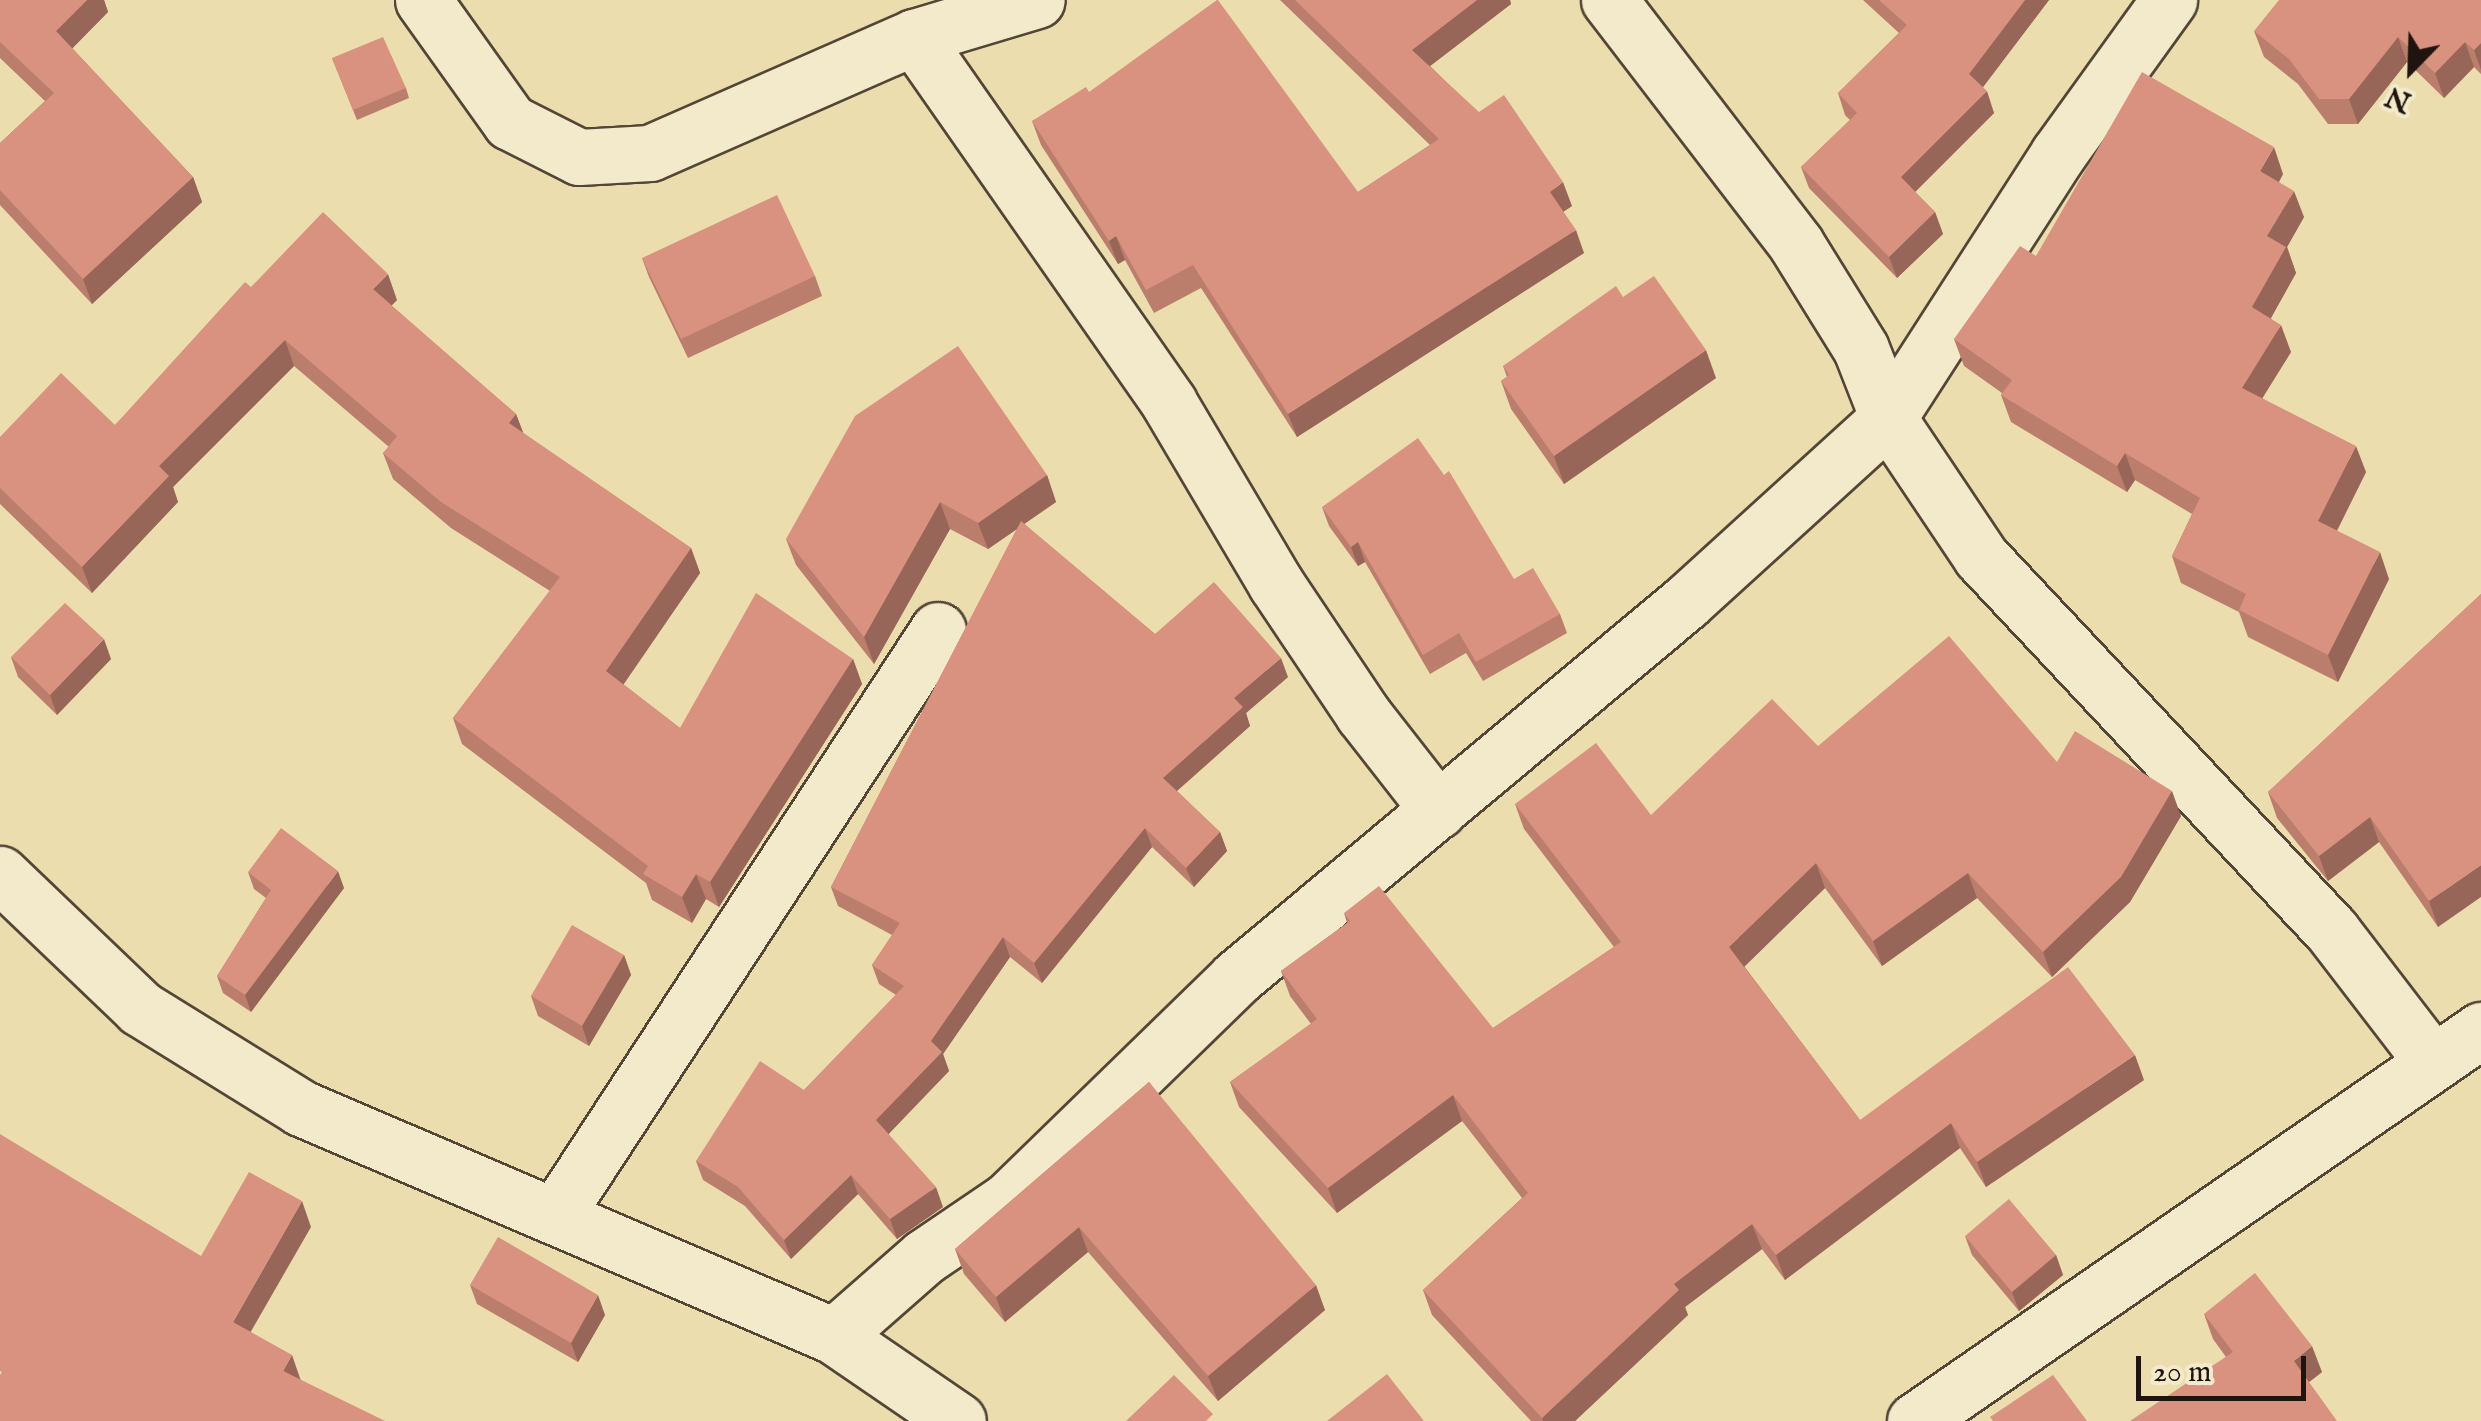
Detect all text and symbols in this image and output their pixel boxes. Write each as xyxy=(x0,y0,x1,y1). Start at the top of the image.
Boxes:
north arrow xyxy=(2361,20,2461,120)
text: N xyxy=(2381,77,2417,119)
scale bar xyxy=(2141,1336,2311,1398)
text: 20 m xyxy=(2153,1354,2212,1392)

